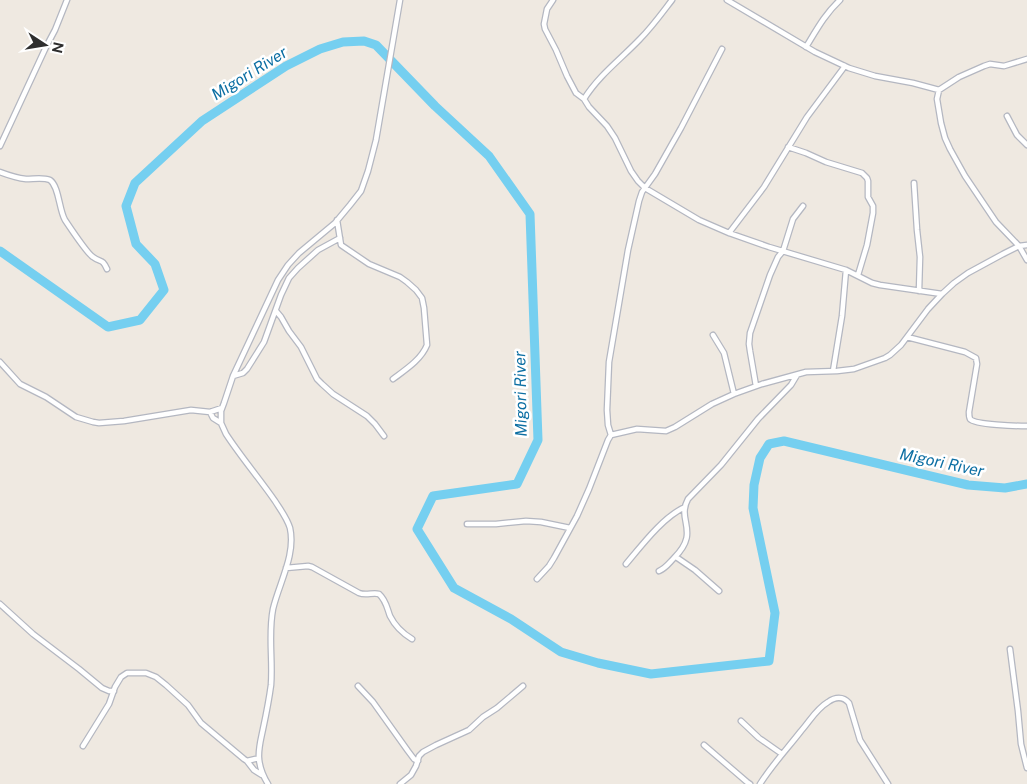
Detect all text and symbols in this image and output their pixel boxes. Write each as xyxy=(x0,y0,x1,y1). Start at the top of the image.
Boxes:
north arrow xyxy=(20,20,70,70)
text: N xyxy=(49,41,67,55)
water label: Migori River xyxy=(208,42,292,104)
water label: Migori River xyxy=(510,350,531,437)
water label: Migori River xyxy=(898,444,987,481)

